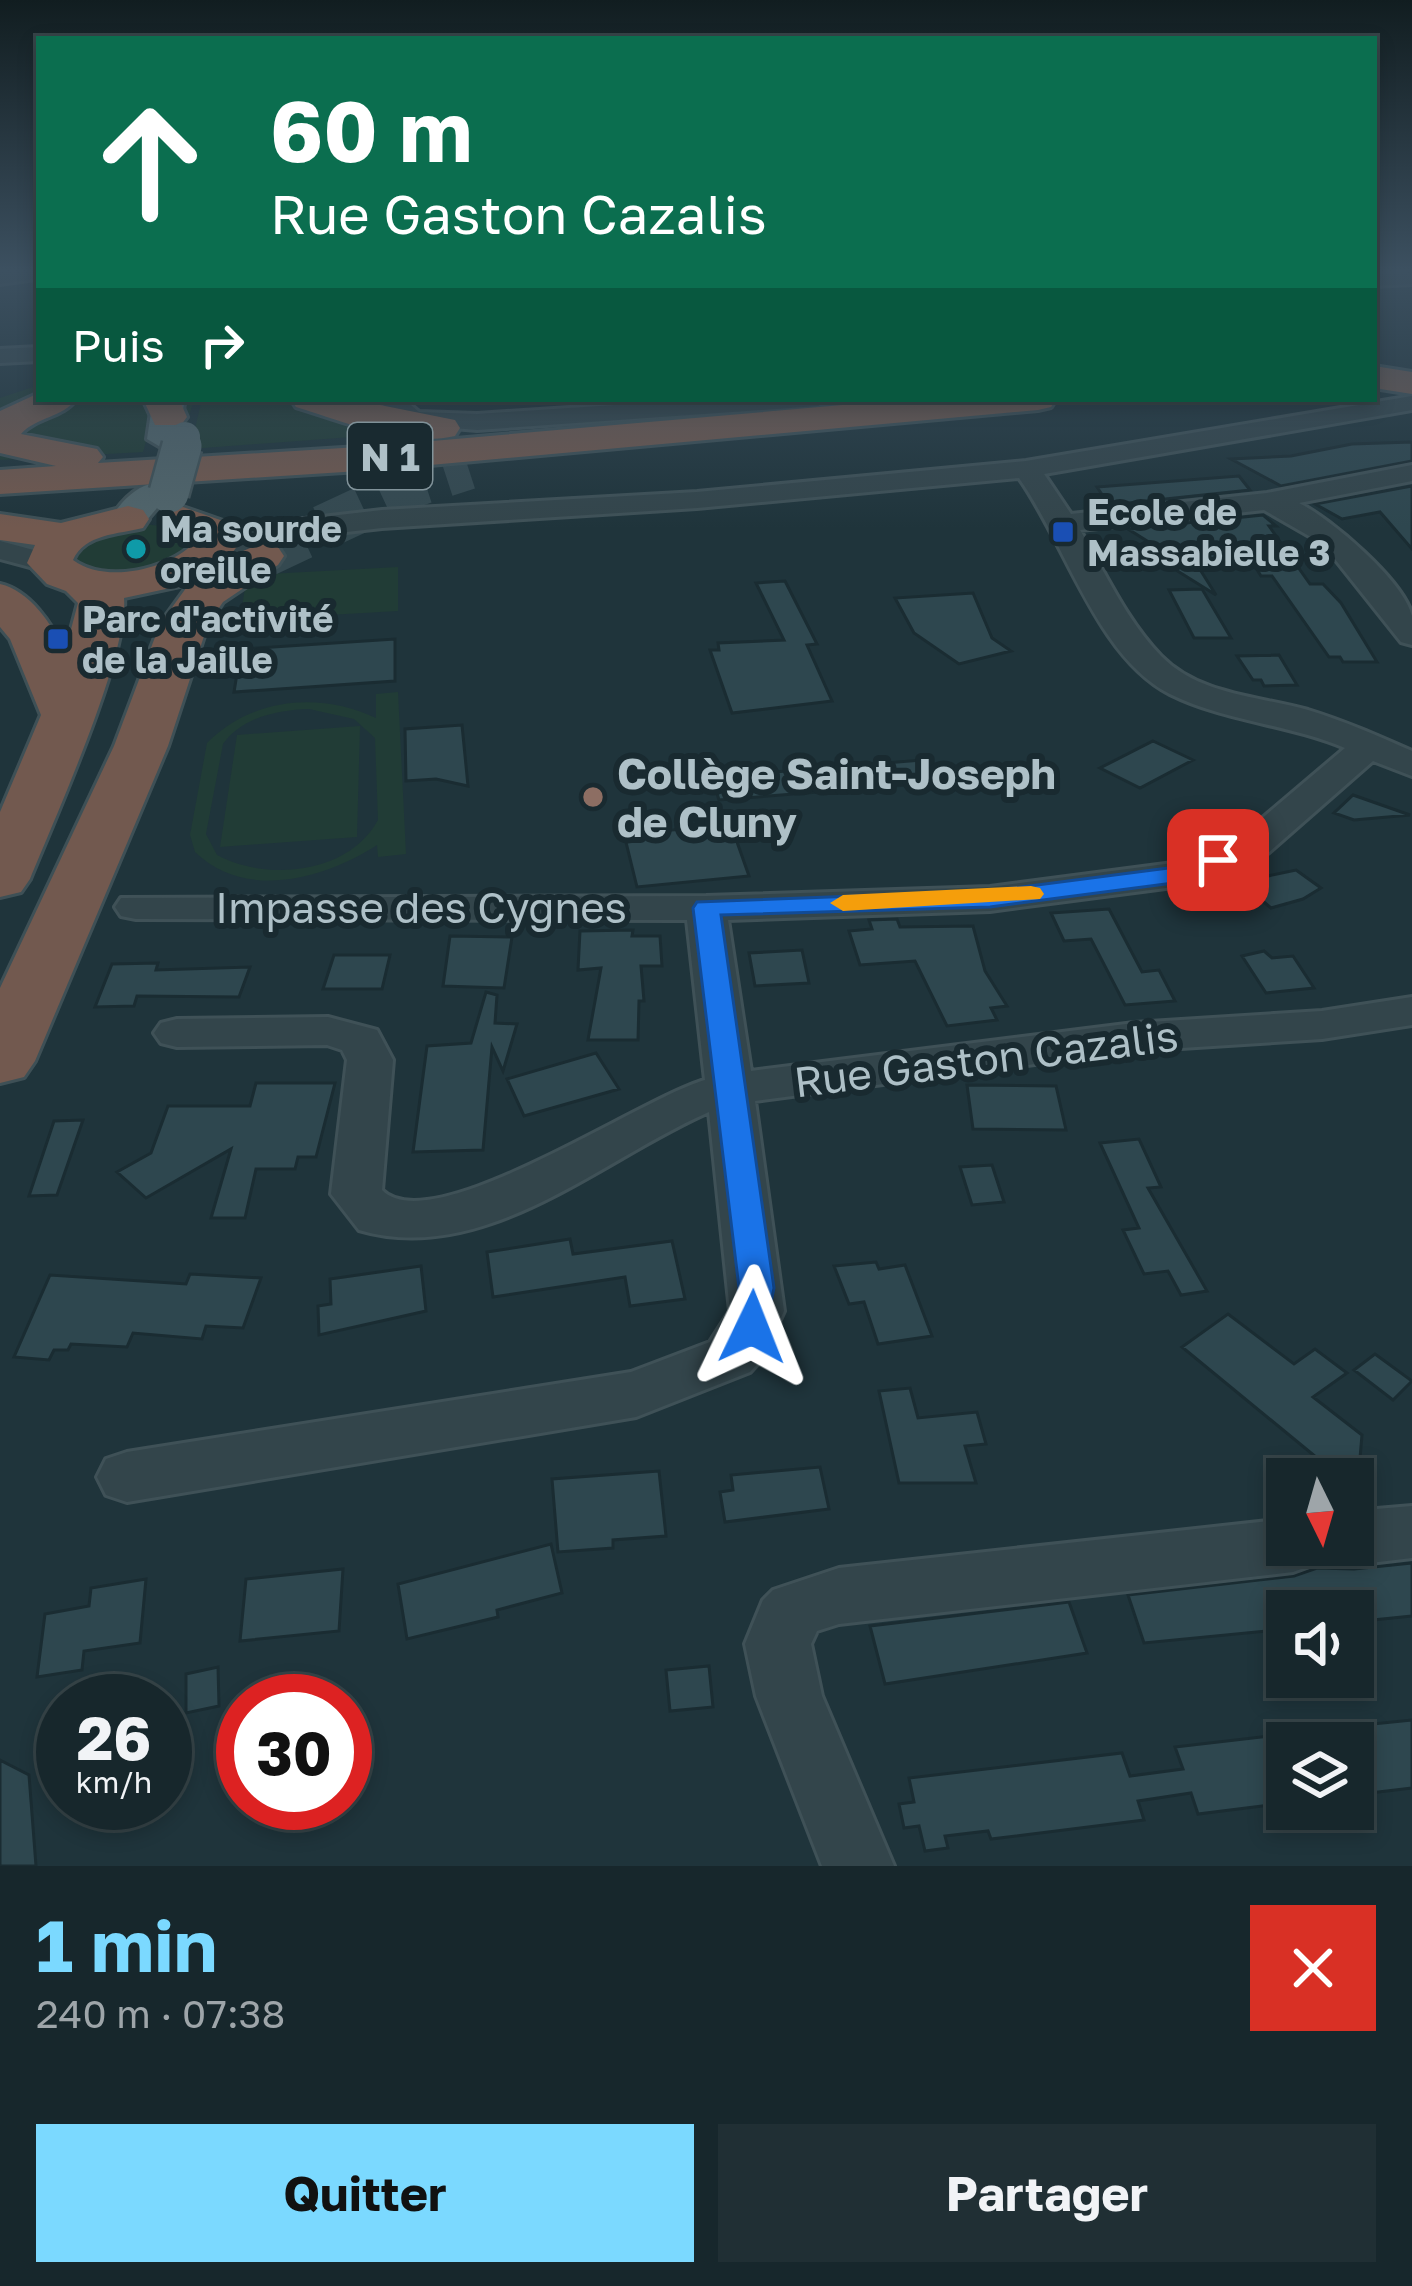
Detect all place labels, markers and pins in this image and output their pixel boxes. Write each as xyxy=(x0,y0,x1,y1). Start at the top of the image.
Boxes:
place label: Ecole de Massabielle 3 xyxy=(1087,490,1331,574)
place label: Ma sourde oreille xyxy=(160,507,342,591)
marker: Ecole de Massabielle 3 xyxy=(1050,519,1076,545)
marker: Ma sourde oreille xyxy=(123,536,149,562)
place label: Parc d'activité de la Jaille xyxy=(82,597,333,681)
marker: Parc d'activité de la Jaille xyxy=(45,626,71,652)
place label: Collège Saint-Joseph de Cluny xyxy=(617,748,1056,846)
marker: Collège Saint-Joseph de Cluny xyxy=(580,784,606,810)
pin xyxy=(1167,809,1269,911)

